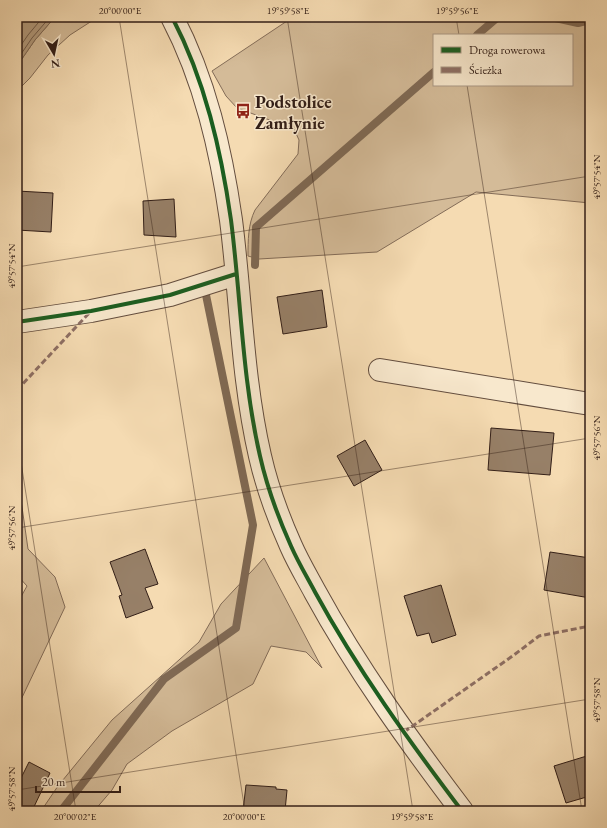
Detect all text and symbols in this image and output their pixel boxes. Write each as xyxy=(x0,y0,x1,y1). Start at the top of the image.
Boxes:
text: 20°00'00"E xyxy=(99,4,142,17)
text: 19°59'58"E xyxy=(267,4,310,17)
text: 19°59'56"E xyxy=(436,4,479,17)
north arrow xyxy=(34,34,74,74)
legend xyxy=(433,34,573,86)
text: Droga rowerowa xyxy=(469,42,546,58)
text: N xyxy=(50,56,61,72)
text: Ścieżka xyxy=(469,62,502,78)
place label: Podstolice Zamłynie xyxy=(255,90,332,134)
bus stop icon: Podstolice Zamłynie xyxy=(234,102,252,120)
text: 49°57'54"N xyxy=(590,154,603,199)
text: 49°57'54"N xyxy=(5,243,18,288)
text: 49°57'56"N xyxy=(590,415,603,460)
text: 49°57'56"N xyxy=(5,505,18,550)
text: 49°57'58"N xyxy=(590,677,603,722)
text: 49°57'58"N xyxy=(5,766,18,811)
scale bar xyxy=(36,768,120,794)
text: 20 m xyxy=(42,774,66,790)
text: 20°00'02"E xyxy=(54,810,97,823)
text: 20°00'00"E xyxy=(223,810,266,823)
text: 19°59'58"E xyxy=(391,810,434,823)

